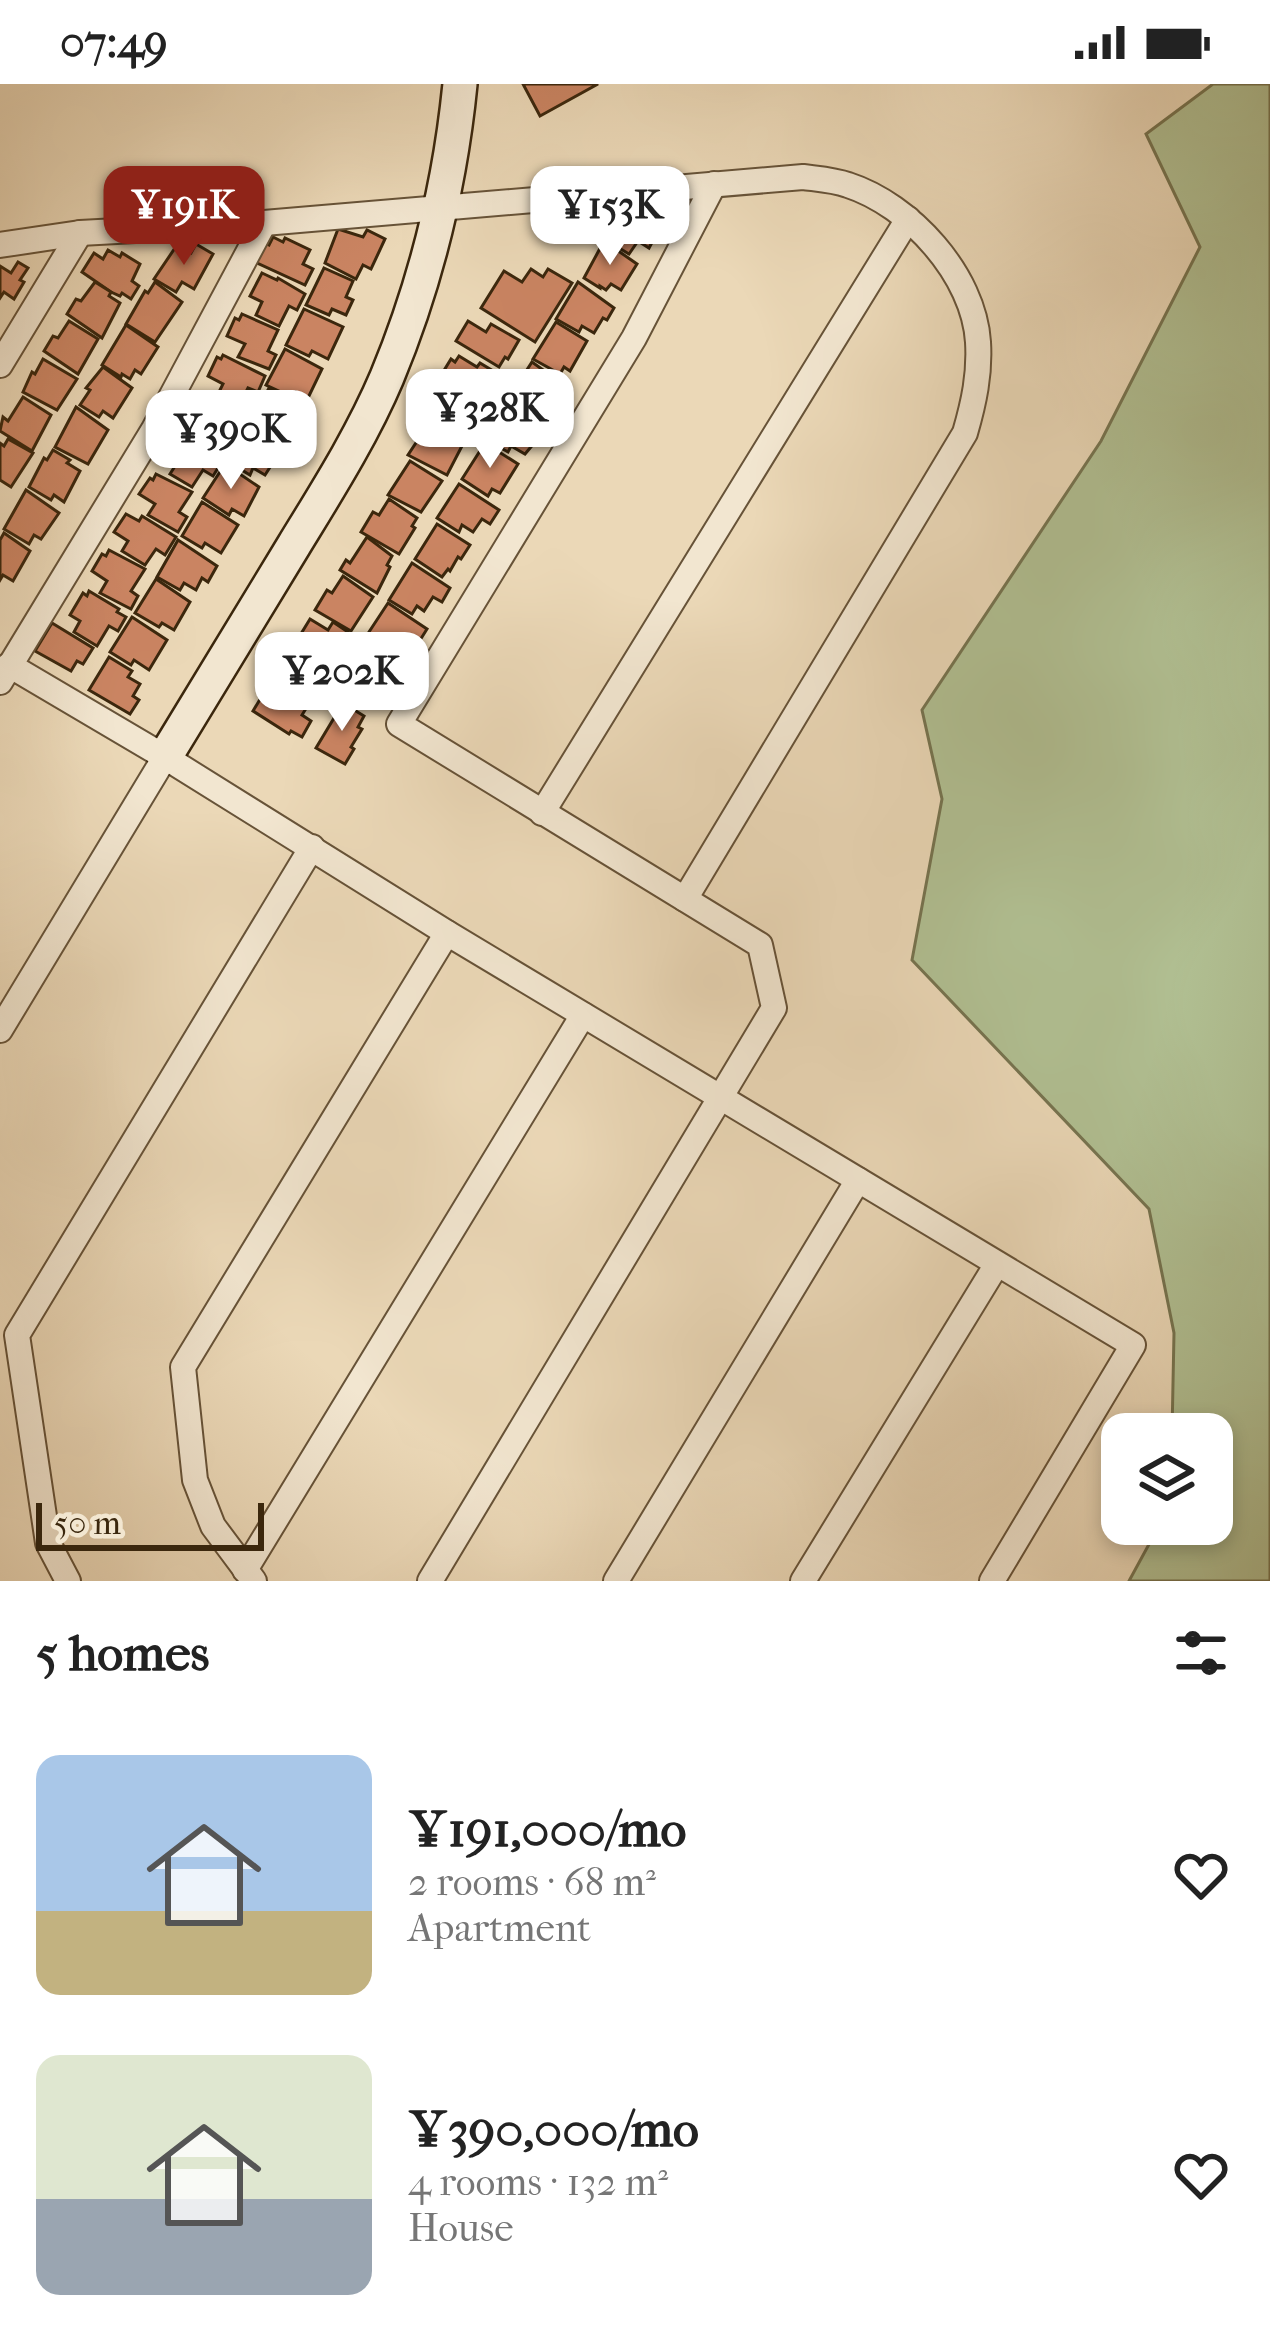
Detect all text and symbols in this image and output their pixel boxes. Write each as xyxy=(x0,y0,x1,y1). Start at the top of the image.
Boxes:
text: 07:49 xyxy=(60,16,168,69)
pin: ¥191K xyxy=(100,166,268,268)
pin: ¥153K xyxy=(526,166,694,268)
text: ¥191K xyxy=(131,182,237,228)
text: ¥153K xyxy=(557,182,663,228)
pin: ¥328K xyxy=(406,369,574,471)
text: ¥328K xyxy=(433,385,547,431)
pin: ¥390K xyxy=(147,390,315,492)
text: ¥390K xyxy=(173,406,289,452)
pin: ¥202K xyxy=(258,632,426,734)
text: ¥202K xyxy=(282,648,402,694)
map controls xyxy=(1101,1413,1233,1545)
button: layers xyxy=(1101,1413,1233,1545)
scale bar xyxy=(36,1497,264,1550)
text: 50 m xyxy=(54,1504,121,1543)
icon: filters xyxy=(1168,1620,1234,1686)
text: 5 homes xyxy=(36,1623,209,1683)
text: ¥191,000/mo xyxy=(408,1799,686,1859)
icon: home xyxy=(132,1803,276,1947)
icon: heart xyxy=(1168,1842,1234,1908)
text: 2 rooms · 68 m² xyxy=(408,1859,656,1905)
text: Apartment xyxy=(408,1905,591,1951)
text: ¥390,000/mo xyxy=(408,2099,699,2159)
icon: home xyxy=(132,2103,276,2247)
icon: heart xyxy=(1168,2142,1234,2208)
text: 4 rooms · 132 m² xyxy=(408,2159,668,2205)
text: House xyxy=(408,2205,514,2251)

